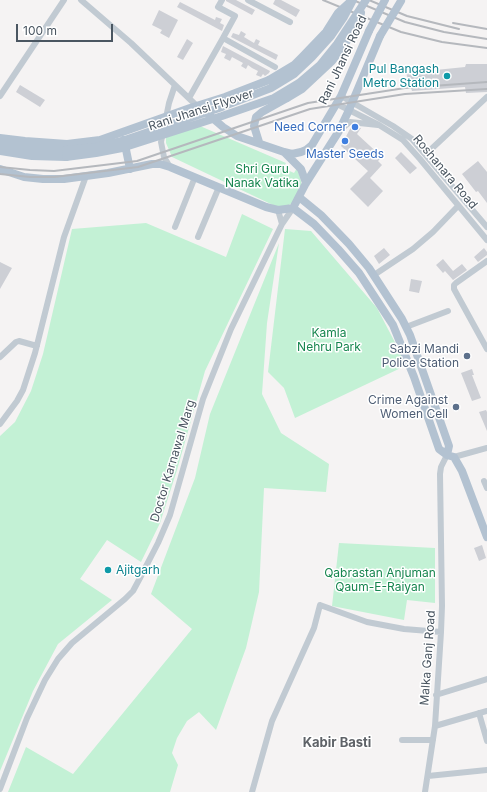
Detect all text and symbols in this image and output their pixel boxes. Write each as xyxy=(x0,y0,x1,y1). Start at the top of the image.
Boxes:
street label: Rani Jhansi Road xyxy=(316,13,370,107)
scale bar xyxy=(18,16,115,42)
text: 100 m xyxy=(23,23,57,38)
place label: Pul Bangash Metro Station xyxy=(363,62,439,90)
marker: Pul Bangash Metro Station xyxy=(442,71,452,81)
street label: Rani Jhansi Flyover xyxy=(147,86,255,134)
place label: Need Corner xyxy=(274,120,347,134)
marker: Need Corner xyxy=(350,122,360,132)
street label: Roshanara Road xyxy=(410,132,480,212)
marker: Master Seeds xyxy=(340,136,350,146)
place label: Master Seeds xyxy=(306,147,384,161)
park label: Shri Guru Nanak Vatika xyxy=(225,162,299,190)
park label: Kamla Nehru Park xyxy=(297,326,361,354)
place label: Sabzi Mandi Police Station xyxy=(382,342,459,370)
marker: Sabzi Mandi Police Station xyxy=(462,351,472,361)
place label: Crime Against Women Cell xyxy=(368,393,448,421)
street label: Doctor Karnawal Marg xyxy=(148,398,198,524)
marker: Crime Against Women Cell xyxy=(451,402,461,412)
place label: Ajitgarh xyxy=(116,563,160,577)
marker: Ajitgarh xyxy=(103,565,113,575)
park label: Qabrastan Anjuman Qaum-E-Raiyan xyxy=(324,566,436,594)
street label: Malka Ganj Road xyxy=(417,610,439,706)
district label: Kabir Basti xyxy=(303,735,371,751)

